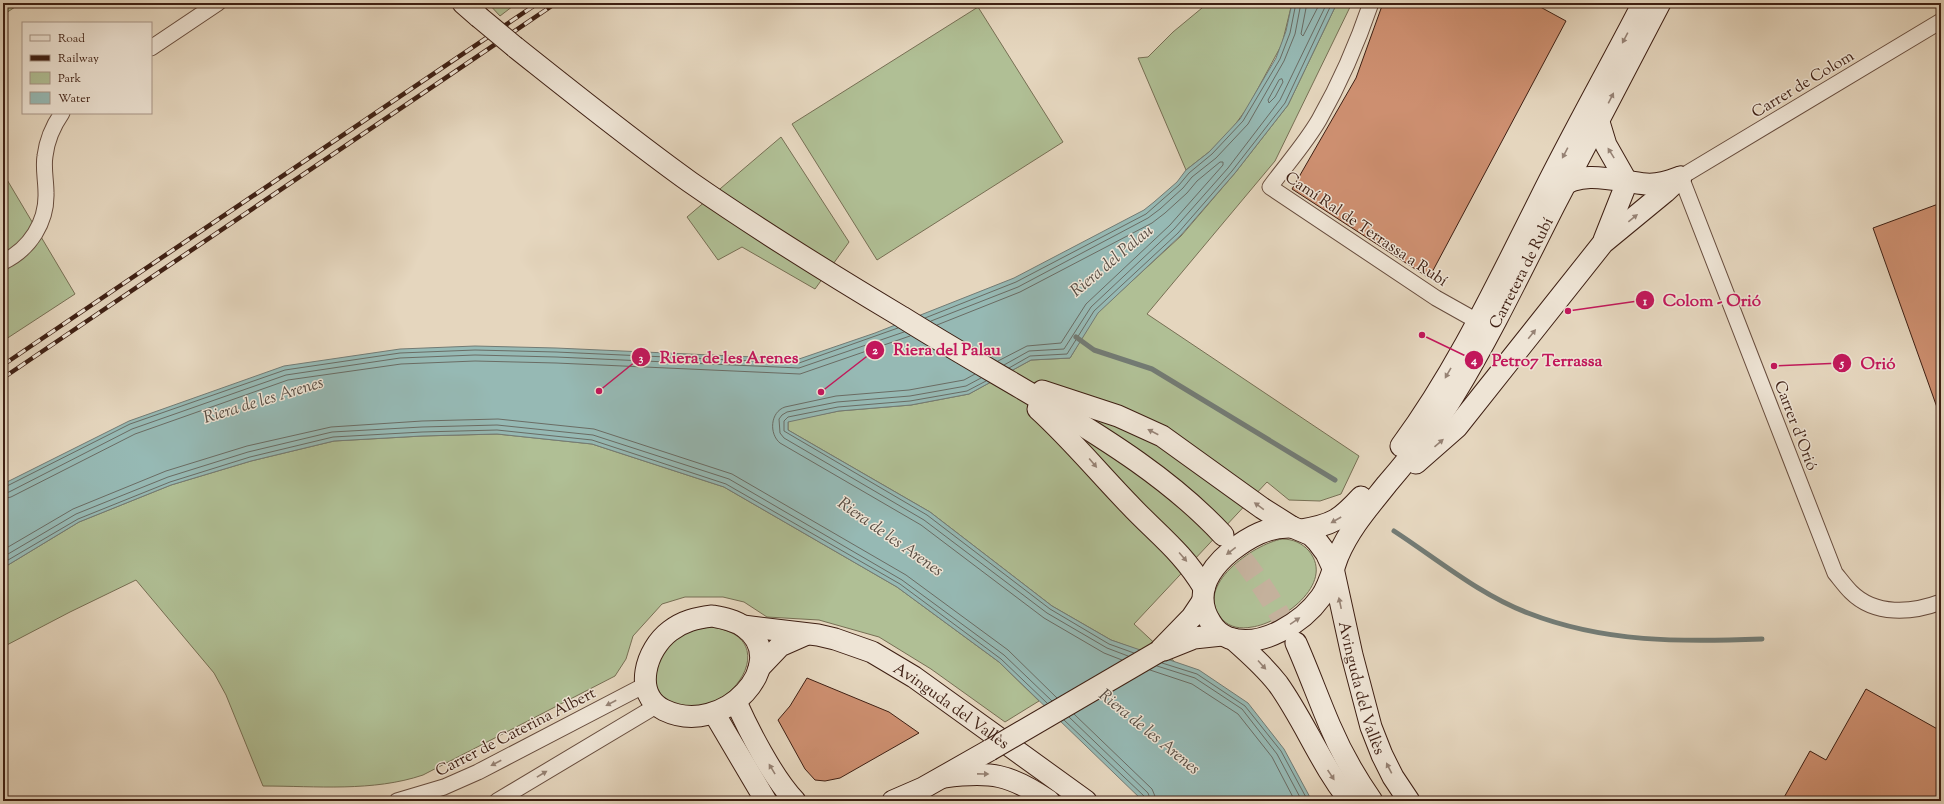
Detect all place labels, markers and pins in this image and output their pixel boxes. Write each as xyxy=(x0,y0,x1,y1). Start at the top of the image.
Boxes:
callout: Colom - Orió xyxy=(1635,286,1770,315)
callout: Riera del Palau xyxy=(865,335,1009,364)
callout: Riera de les Arenes xyxy=(631,343,806,372)
callout: Petro7 Terrassa xyxy=(1464,346,1610,375)
callout: Orió xyxy=(1832,349,1903,378)

